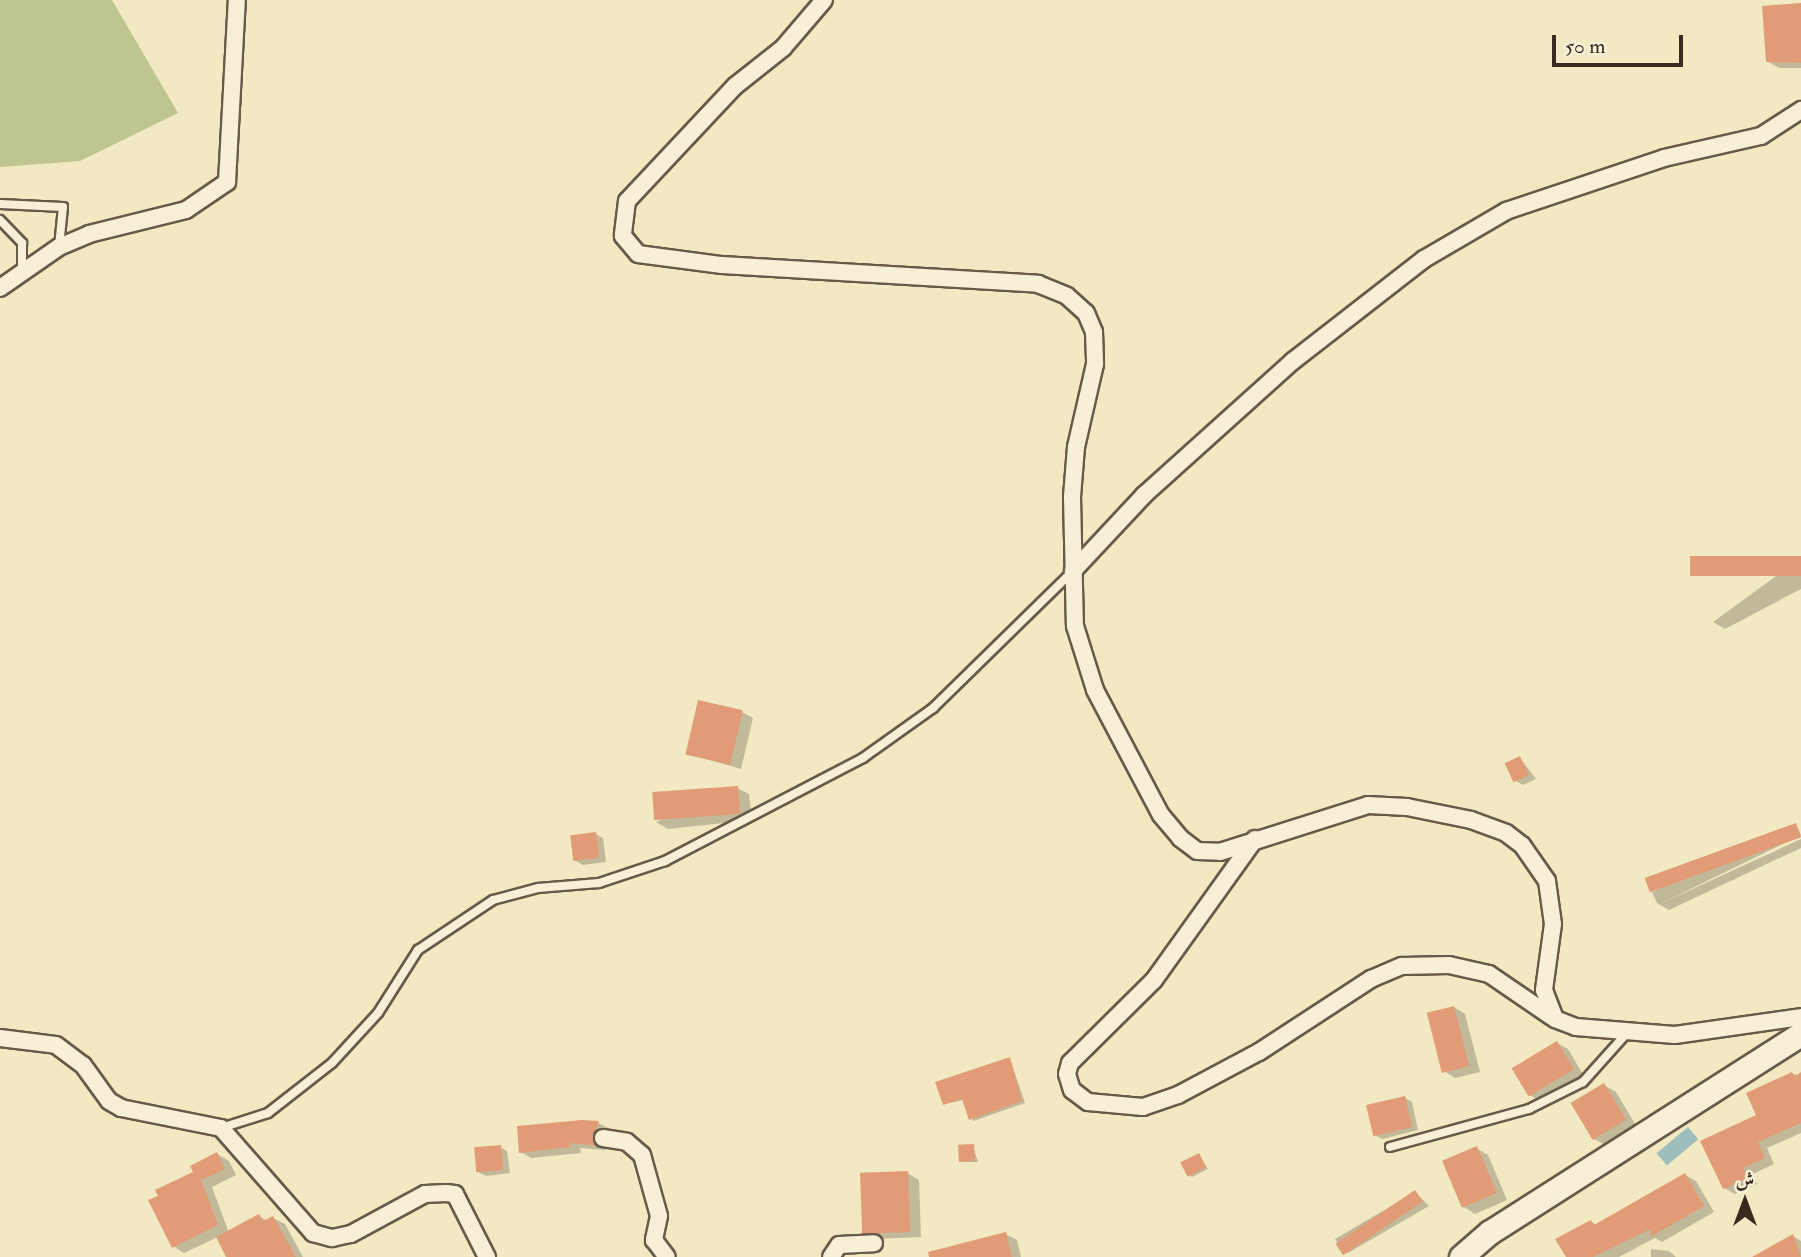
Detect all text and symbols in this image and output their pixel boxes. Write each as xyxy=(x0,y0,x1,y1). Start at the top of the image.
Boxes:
scale bar xyxy=(1556,21,1687,65)
text: 50 m xyxy=(1565,33,1606,60)
north arrow xyxy=(1710,1166,1780,1236)
text: ش xyxy=(1736,1168,1754,1192)

